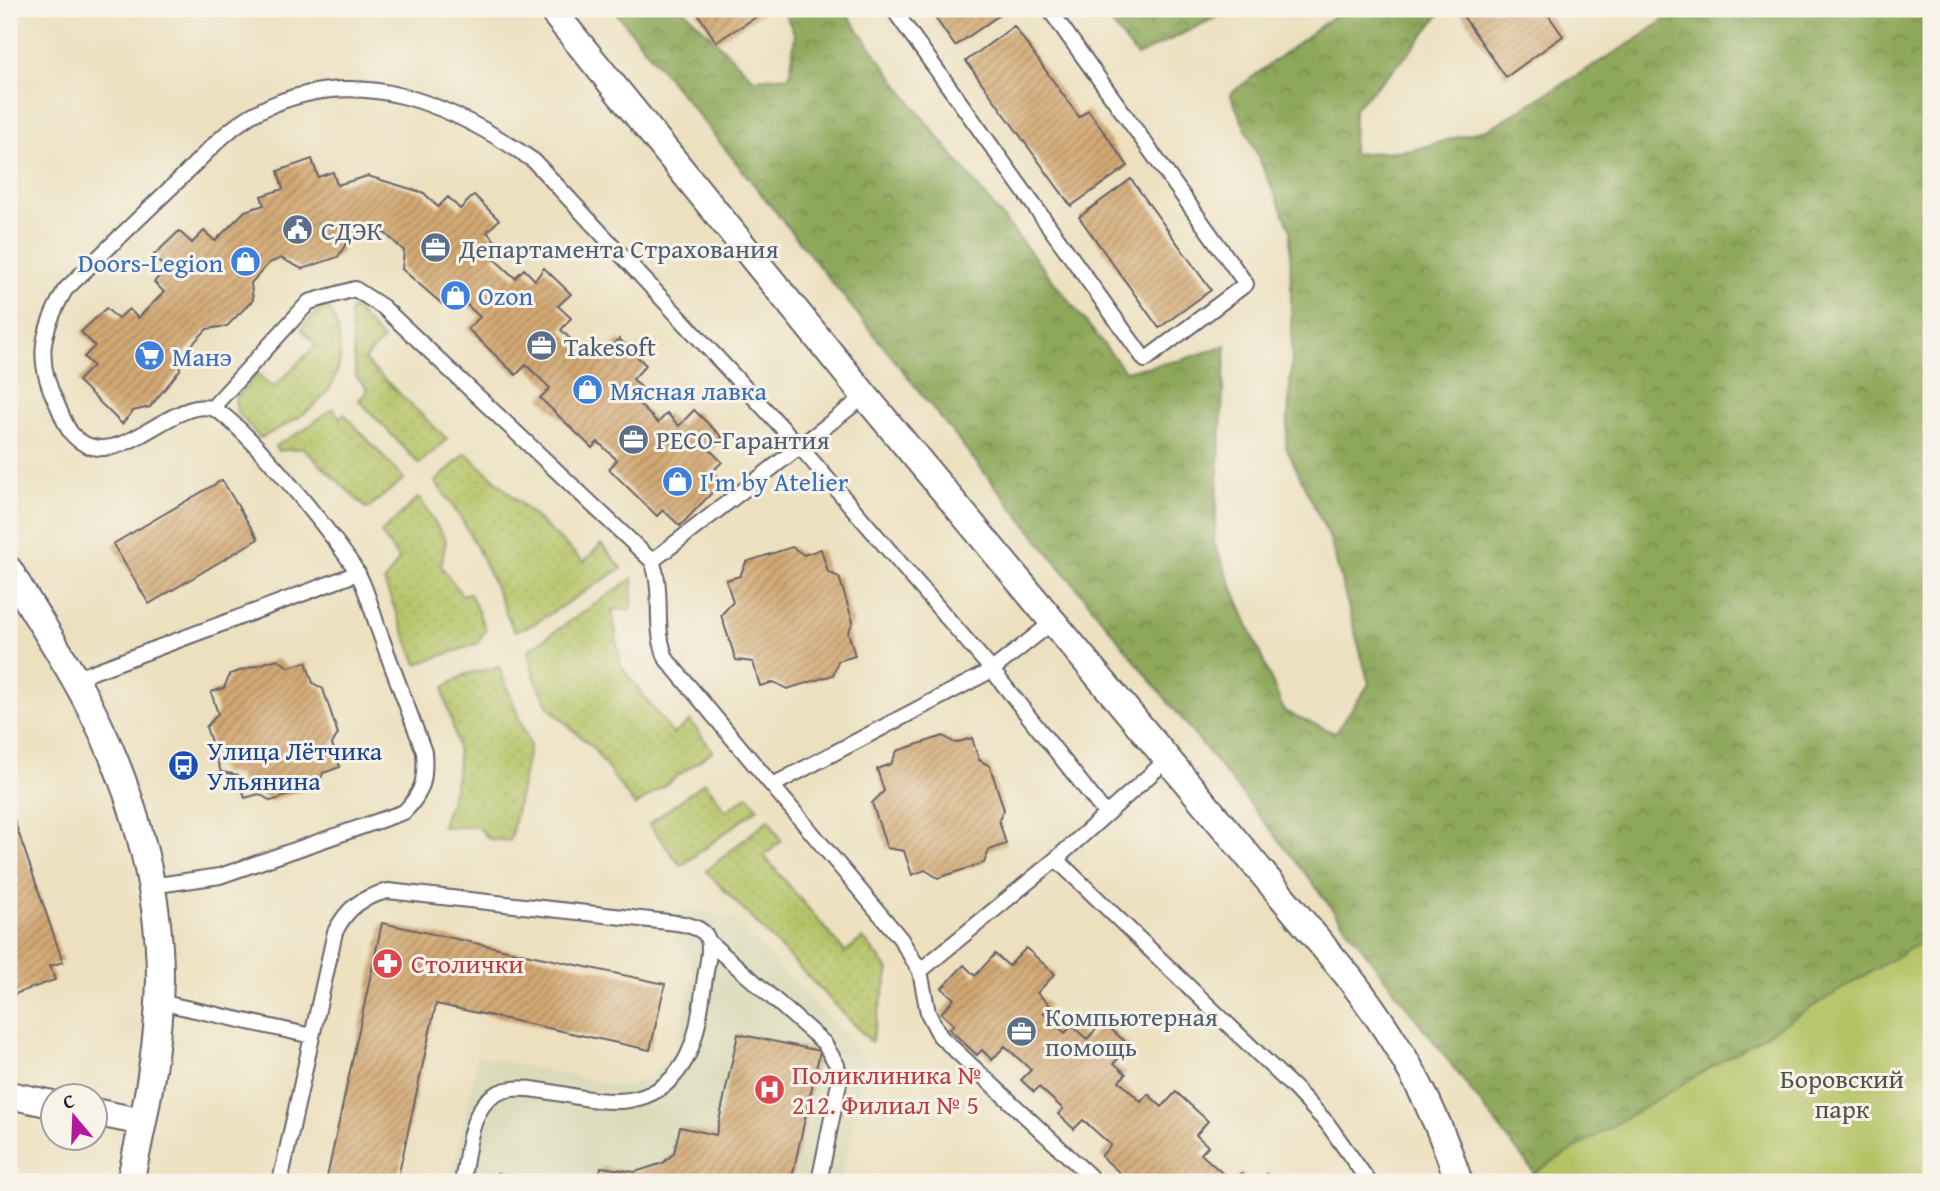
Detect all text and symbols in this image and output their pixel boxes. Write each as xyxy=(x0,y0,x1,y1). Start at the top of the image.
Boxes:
place label: СДЭК xyxy=(321,211,383,250)
public building icon: СДЭК xyxy=(281,213,315,247)
place label: Департамента Страхования xyxy=(458,229,779,268)
office icon: Департамента Страхования xyxy=(419,231,453,265)
place label: Doors-Legion xyxy=(78,243,223,282)
shop icon: Doors-Legion xyxy=(229,245,263,279)
place label: Ozon xyxy=(478,276,533,315)
shop icon: Ozon xyxy=(438,278,472,312)
place label: Takesoft xyxy=(564,327,656,366)
office icon: Takesoft xyxy=(524,329,558,363)
place label: Манэ xyxy=(172,337,232,376)
supermarket icon: Манэ xyxy=(132,339,166,373)
place label: Мясная лавка xyxy=(610,371,767,410)
shop icon: Мясная лавка xyxy=(570,373,604,407)
place label: РЕСО-Гарантия xyxy=(656,420,830,459)
office icon: РЕСО-Гарантия xyxy=(616,422,650,456)
place label: I'm by Atelier xyxy=(700,462,849,501)
shop icon: I'm by Atelier xyxy=(660,464,694,498)
place label: Улица Лётчика Ульянина xyxy=(207,731,383,800)
bus stop icon: Улица Лётчика Ульянина xyxy=(167,748,201,782)
place label: Столички xyxy=(411,944,524,983)
pharmacy icon: Столички xyxy=(371,946,405,980)
place label: Компьютерная помощь xyxy=(1045,997,1218,1066)
office icon: Компьютерная помощь xyxy=(1005,1014,1039,1048)
place label: Поликлиника № 212. Филиал № 5 xyxy=(792,1055,982,1124)
park label: Боровский парк xyxy=(1780,1059,1904,1128)
hospital icon: Поликлиника № 212. Филиал № 5 xyxy=(752,1072,786,1106)
north arrow xyxy=(38,1082,108,1152)
text: С xyxy=(59,1086,78,1116)

